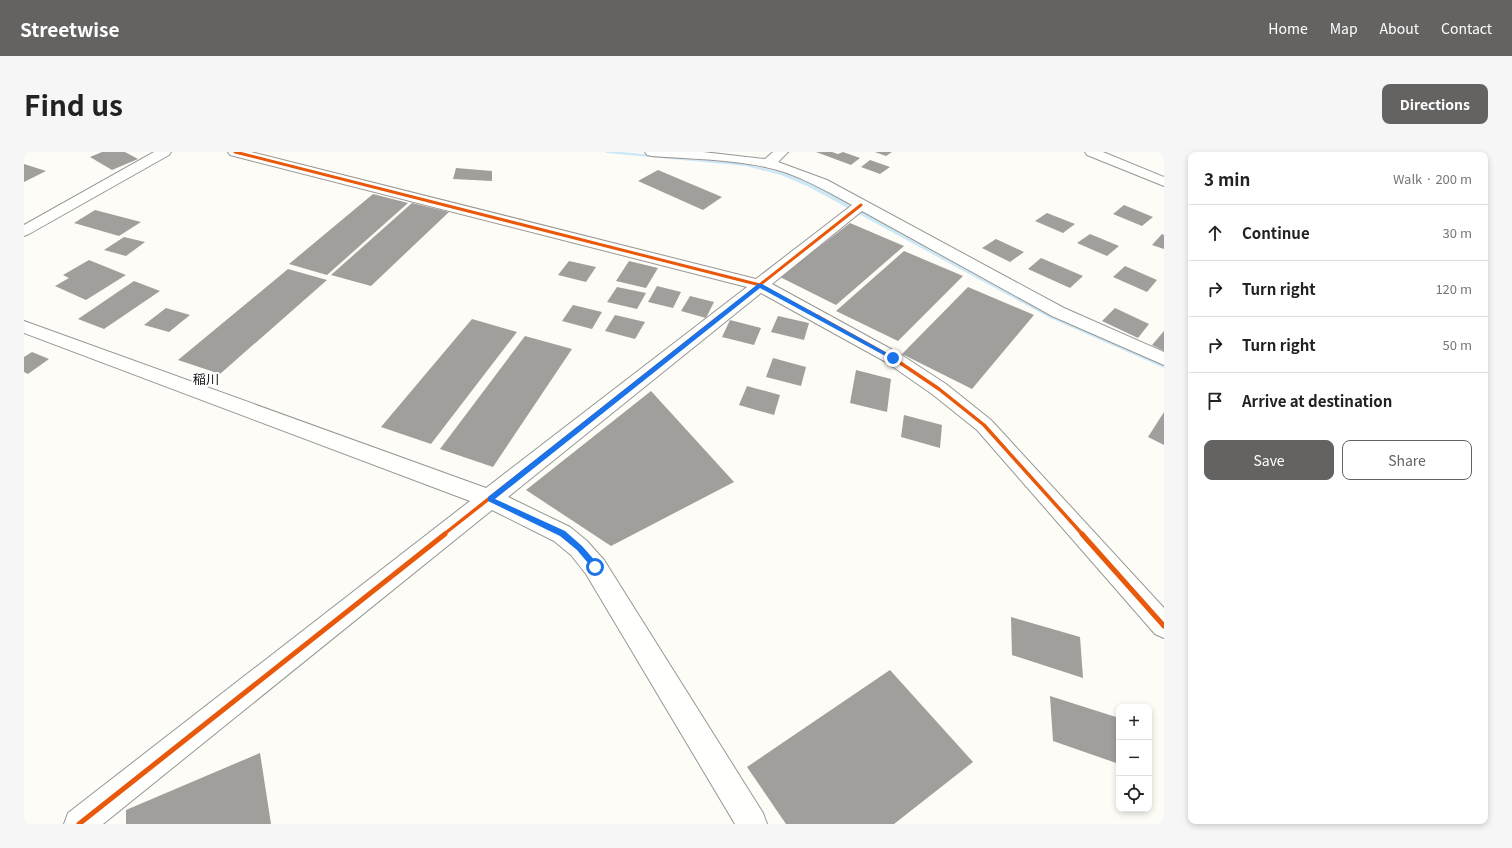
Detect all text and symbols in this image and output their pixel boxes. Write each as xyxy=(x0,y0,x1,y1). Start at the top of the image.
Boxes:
text: Streetwise xyxy=(20,15,120,42)
text: Home xyxy=(1268,18,1308,38)
text: Map xyxy=(1330,18,1358,38)
text: About xyxy=(1380,18,1419,38)
text: Contact xyxy=(1441,18,1492,38)
text: Find us xyxy=(24,84,123,124)
button: Directions xyxy=(1382,84,1488,124)
text: 3 min xyxy=(1204,166,1250,191)
text: Walk · 200 m xyxy=(1393,169,1472,188)
icon: ahead xyxy=(1204,222,1226,244)
text: Continue xyxy=(1242,222,1310,243)
text: 30 m xyxy=(1443,223,1472,242)
icon: right xyxy=(1204,278,1226,300)
text: Turn right xyxy=(1242,278,1316,299)
text: 120 m xyxy=(1435,279,1472,298)
icon: right xyxy=(1204,334,1226,356)
text: Turn right xyxy=(1242,334,1316,355)
text: 50 m xyxy=(1443,335,1472,354)
route end xyxy=(884,349,902,367)
district label: 稲川 xyxy=(193,369,219,388)
icon: arrive xyxy=(1204,390,1226,412)
text: Arrive at destination xyxy=(1242,390,1392,411)
button: Save xyxy=(1204,440,1334,480)
button: Share xyxy=(1342,440,1472,480)
route start xyxy=(586,558,604,576)
map controls xyxy=(1116,704,1152,812)
button: + xyxy=(1116,704,1152,740)
button: − xyxy=(1116,740,1152,776)
button: locate xyxy=(1116,776,1152,812)

